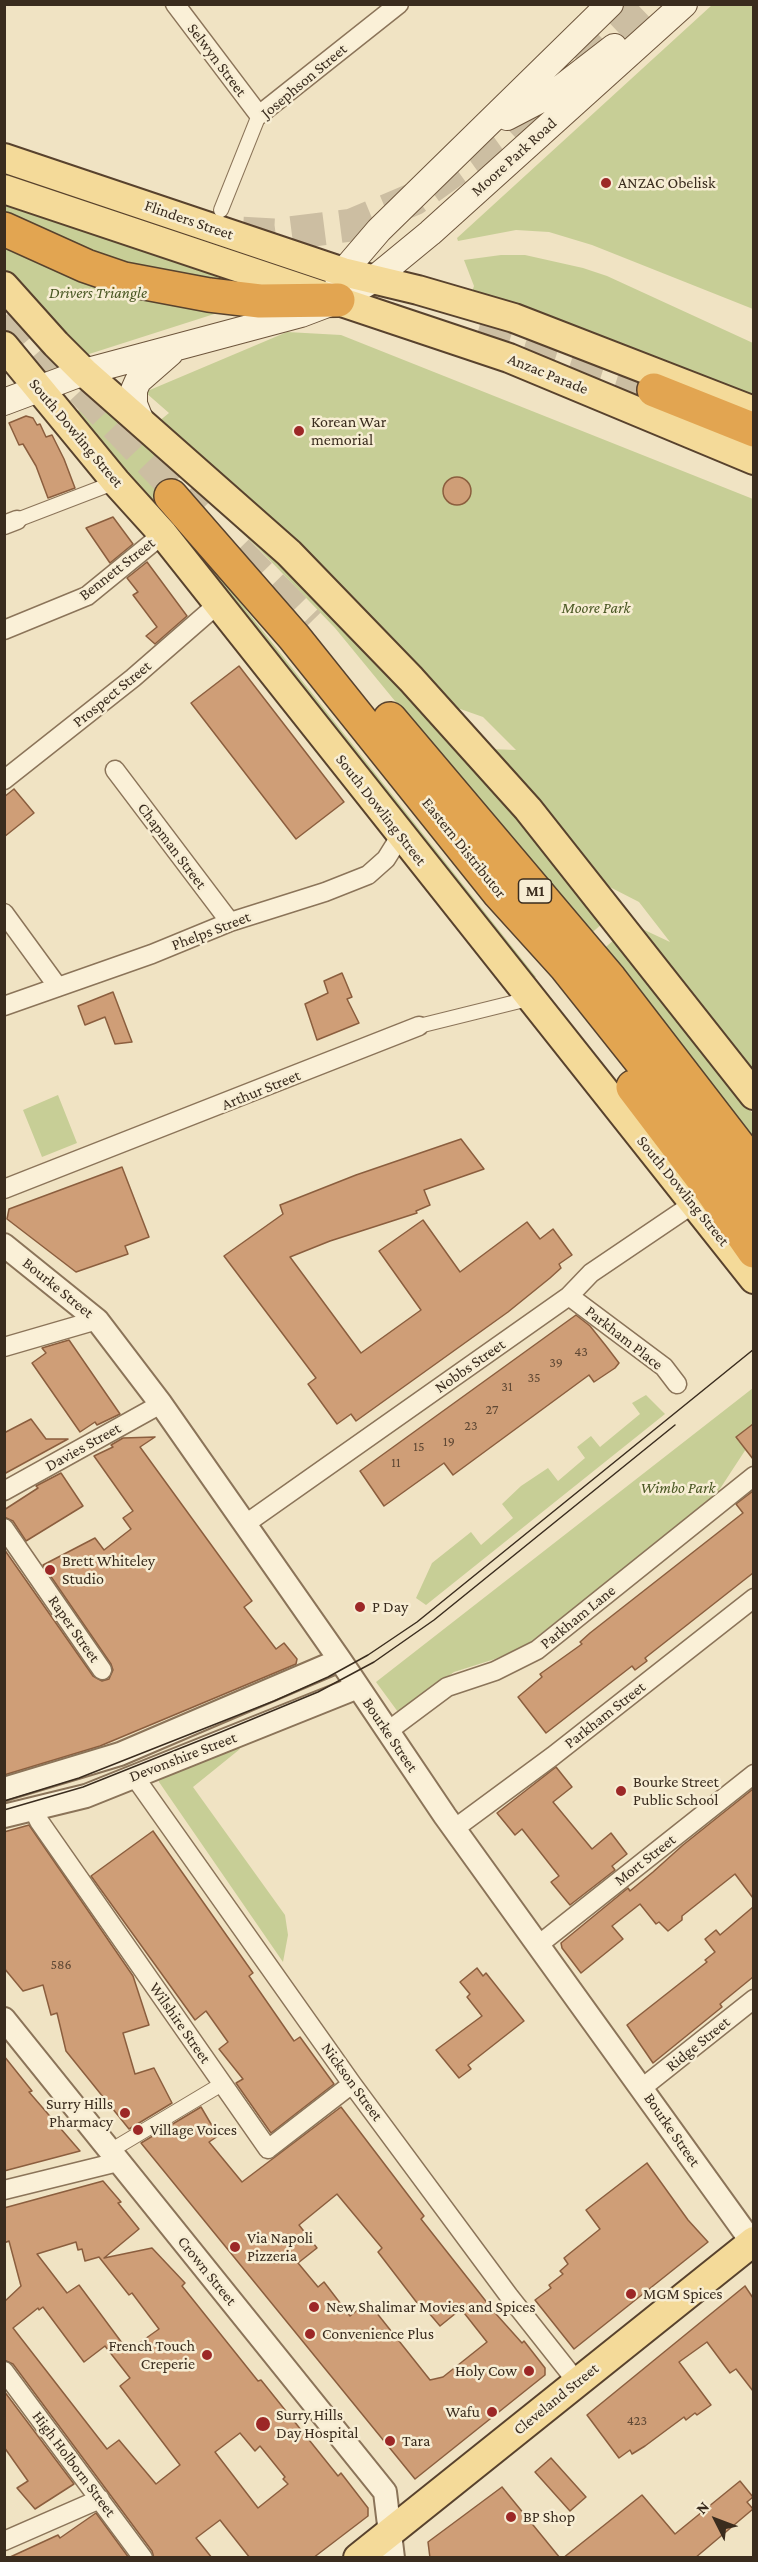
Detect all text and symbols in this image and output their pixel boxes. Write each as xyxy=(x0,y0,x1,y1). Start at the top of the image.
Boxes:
street label: Selwyn Street xyxy=(183,19,251,101)
street label: Josephson Street xyxy=(257,39,351,123)
street label: Moore Park Road xyxy=(467,114,561,200)
place label: ANZAC Obelisk xyxy=(618,173,716,193)
marker: ANZAC Obelisk xyxy=(599,176,613,190)
street label: Flinders Street xyxy=(142,196,236,244)
park label: Drivers Triangle xyxy=(49,283,147,303)
street label: Anzac Parade xyxy=(505,349,591,399)
street label: South Dowling Street xyxy=(25,375,127,491)
place label: Korean War memorial xyxy=(311,412,386,450)
marker: Korean War memorial xyxy=(292,424,306,438)
street label: Bennett Street xyxy=(75,533,159,605)
park label: Moore Park xyxy=(561,598,631,618)
street label: Prospect Street xyxy=(69,657,155,731)
street label: South Dowling Street xyxy=(331,750,431,870)
street label: Eastern Distributor xyxy=(418,794,510,902)
street label: Chapman Street xyxy=(133,799,211,893)
road number: M1 xyxy=(518,879,552,903)
street label: Phelps Street xyxy=(169,907,253,955)
street label: Arthur Street xyxy=(219,1065,303,1115)
street label: South Dowling Street xyxy=(633,1132,733,1250)
street label: Bourke Street xyxy=(19,1254,97,1322)
street label: Parkham Place xyxy=(581,1302,667,1374)
street label: Nobbs Street xyxy=(431,1335,509,1397)
house number: 43 xyxy=(574,1344,588,1360)
house number: 39 xyxy=(549,1355,563,1371)
house number: 35 xyxy=(527,1370,541,1386)
house number: 31 xyxy=(501,1379,513,1395)
house number: 27 xyxy=(486,1402,498,1418)
street label: Davies Street xyxy=(42,1418,124,1476)
house number: 23 xyxy=(464,1418,478,1434)
house number: 19 xyxy=(443,1434,455,1450)
house number: 15 xyxy=(413,1439,425,1455)
house number: 11 xyxy=(391,1455,401,1471)
park label: Wimbo Park xyxy=(640,1478,716,1498)
place label: Brett Whiteley Studio xyxy=(62,1551,155,1589)
marker: Brett Whiteley Studio xyxy=(43,1563,57,1577)
street label: Parkham Lane xyxy=(536,1581,620,1653)
street label: Raper Street xyxy=(44,1592,104,1666)
place label: P Day xyxy=(372,1597,408,1617)
marker: P Day xyxy=(353,1600,367,1614)
street label: Parkham Street xyxy=(561,1677,649,1753)
street label: Bourke Street xyxy=(358,1694,422,1776)
street label: Devonshire Street xyxy=(127,1728,239,1786)
place label: Bourke Street Public School xyxy=(633,1772,719,1810)
marker: Bourke Street Public School xyxy=(614,1784,628,1798)
street label: Mort Street xyxy=(610,1830,680,1890)
house number: 586 xyxy=(50,1957,72,1973)
street label: Wilshire Street xyxy=(145,1979,215,2067)
street label: Ridge Street xyxy=(662,2012,734,2076)
street label: Nickson Street xyxy=(317,2039,387,2125)
street label: Bourke Street xyxy=(640,2089,704,2171)
place label: Surry Hills Pharmacy xyxy=(46,2094,113,2132)
marker: Surry Hills Pharmacy xyxy=(118,2106,132,2120)
place label: Village Voices xyxy=(150,2120,237,2140)
marker: Village Voices xyxy=(131,2123,145,2137)
place label: Via Napoli Pizzeria xyxy=(247,2228,313,2266)
street label: Crown Street xyxy=(173,2232,241,2310)
marker: Via Napoli Pizzeria xyxy=(228,2240,242,2254)
place label: MGM Spices xyxy=(643,2284,723,2304)
marker: MGM Spices xyxy=(624,2287,638,2301)
place label: New Shalimar Movies and Spices xyxy=(326,2297,535,2317)
marker: New Shalimar Movies and Spices xyxy=(307,2300,321,2314)
place label: Convenience Plus xyxy=(322,2324,434,2344)
marker: Convenience Plus xyxy=(303,2327,317,2341)
place label: French Touch Creperie xyxy=(108,2336,195,2374)
marker: French Touch Creperie xyxy=(200,2348,214,2362)
street label: Cleveland Street xyxy=(510,2359,602,2439)
place label: Holy Cow xyxy=(455,2361,517,2381)
marker: Holy Cow xyxy=(522,2364,536,2378)
place label: Wafu xyxy=(445,2402,480,2422)
place label: Surry Hills Day Hospital xyxy=(276,2405,358,2443)
marker: Wafu xyxy=(485,2405,499,2419)
street label: High Holborn Street xyxy=(28,2407,120,2521)
house number: 423 xyxy=(627,2413,647,2429)
marker: Surry Hills Day Hospital xyxy=(254,2415,272,2433)
place label: Tara xyxy=(402,2431,430,2451)
marker: Tara xyxy=(383,2434,397,2448)
north arrow xyxy=(686,2490,746,2550)
text: N xyxy=(692,2498,712,2517)
place label: BP Shop xyxy=(523,2507,575,2527)
marker: BP Shop xyxy=(504,2510,518,2524)

